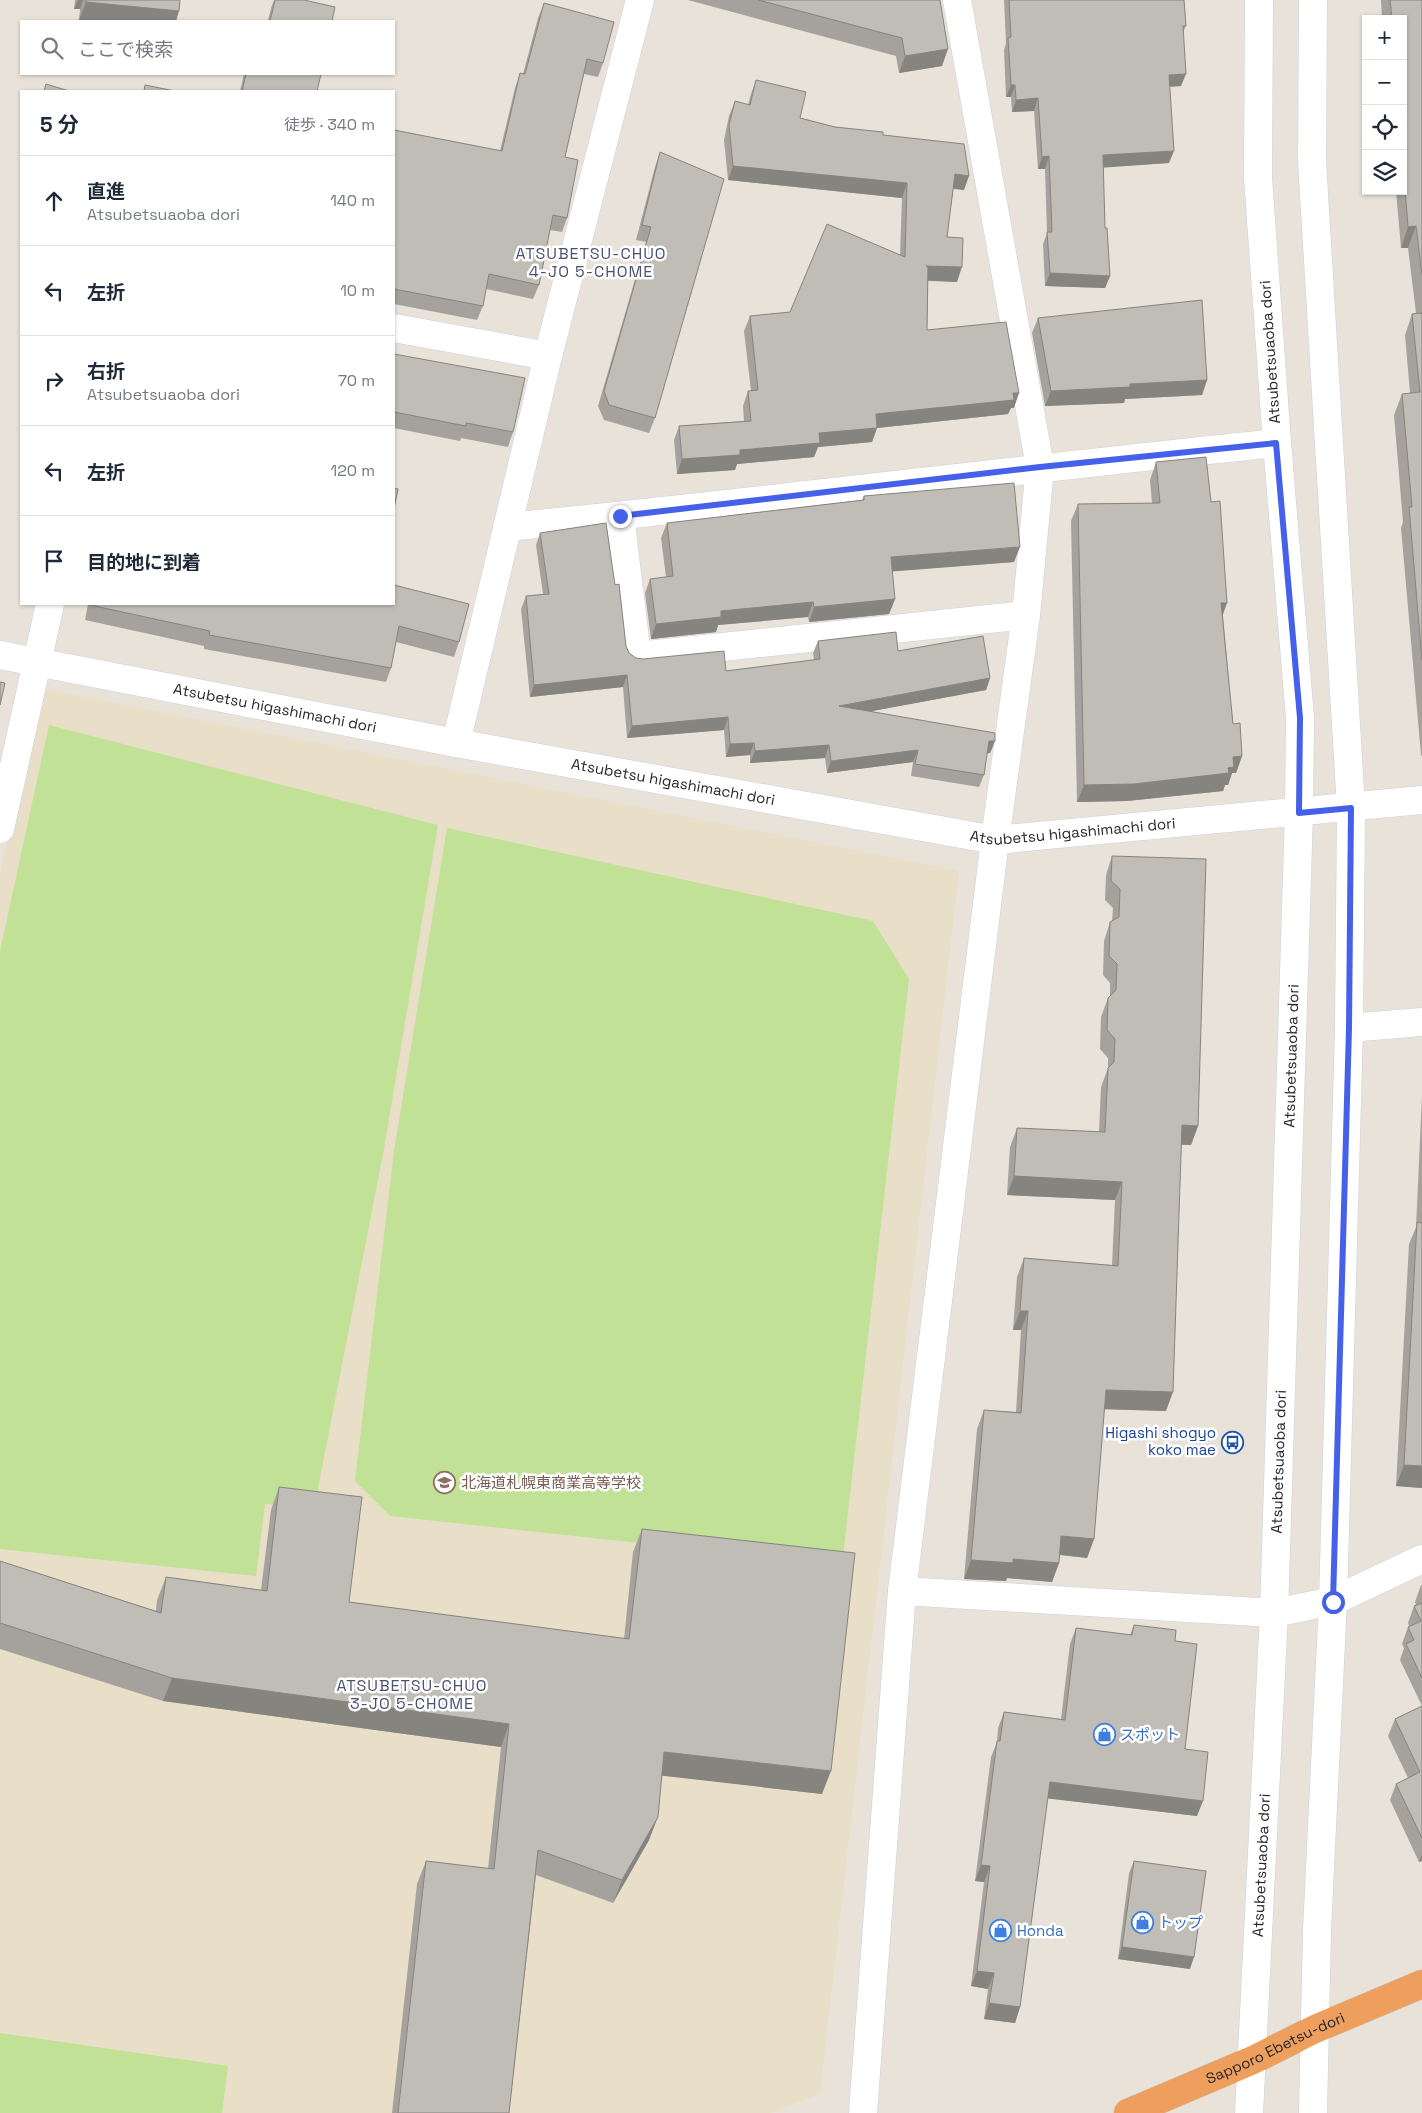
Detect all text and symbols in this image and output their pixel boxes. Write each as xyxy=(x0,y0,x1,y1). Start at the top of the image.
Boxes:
map controls xyxy=(1362,15,1407,195)
button: + xyxy=(1362,15,1407,60)
search box xyxy=(20,20,395,75)
icon: search xyxy=(38,34,66,62)
text: ここで検索 xyxy=(78,37,173,62)
button: − xyxy=(1362,60,1407,105)
button: locate xyxy=(1362,105,1407,150)
text: 5 分 xyxy=(40,111,79,138)
text: 徒歩 · 340 m xyxy=(284,114,375,135)
button: layers xyxy=(1362,150,1407,195)
text: 直進 xyxy=(87,179,125,204)
icon: ahead xyxy=(40,187,68,215)
text: 140 m xyxy=(330,190,375,211)
text: Atsubetsuaoba dori xyxy=(87,204,240,225)
district label: ATSUBETSU-CHUO 4-JO 5-CHOME xyxy=(515,243,667,282)
icon: left xyxy=(40,277,68,305)
text: 左折 xyxy=(87,280,125,305)
text: 10 m xyxy=(340,280,375,301)
street label: Atsubetsuaoba dori xyxy=(1255,280,1284,424)
text: 右折 xyxy=(87,359,125,384)
icon: right xyxy=(40,367,68,395)
text: 70 m xyxy=(338,370,375,391)
text: Atsubetsuaoba dori xyxy=(87,384,240,405)
icon: left xyxy=(40,457,68,485)
text: 左折 xyxy=(87,460,125,485)
text: 120 m xyxy=(331,460,375,481)
route end xyxy=(609,505,632,528)
icon: arrive xyxy=(40,547,68,575)
text: 目的地に到着 xyxy=(87,550,201,575)
street label: Atsubetsu higashimachi dori xyxy=(172,679,378,736)
street label: Atsubetsu higashimachi dori xyxy=(570,754,777,809)
street label: Atsubetsu higashimachi dori xyxy=(968,813,1176,849)
street label: Atsubetsuaoba dori xyxy=(1279,984,1303,1128)
street label: Atsubetsuaoba dori xyxy=(1266,1390,1290,1534)
place label: Higashi shogyo koko mae xyxy=(1105,1423,1216,1459)
bus stop icon: Higashi shogyo koko mae xyxy=(1220,1430,1244,1454)
school or university icon: 北海道札幌東商業高等学校 xyxy=(433,1471,457,1495)
place label: 北海道札幌東商業高等学校 xyxy=(461,1473,641,1492)
route start xyxy=(1322,1591,1345,1614)
district label: ATSUBETSU-CHUO 3-JO 5-CHOME xyxy=(336,1675,488,1714)
shop icon: スポット xyxy=(1092,1723,1116,1747)
place label: スポット xyxy=(1120,1725,1180,1744)
street label: Atsubetsuaoba dori xyxy=(1248,1793,1274,1937)
shop icon: トップ xyxy=(1130,1911,1154,1935)
place label: トップ xyxy=(1158,1913,1203,1932)
shop icon: Honda xyxy=(989,1919,1013,1943)
place label: Honda xyxy=(1017,1921,1064,1940)
street label: Sapporo Ebetsu-dori xyxy=(1203,2008,1347,2088)

